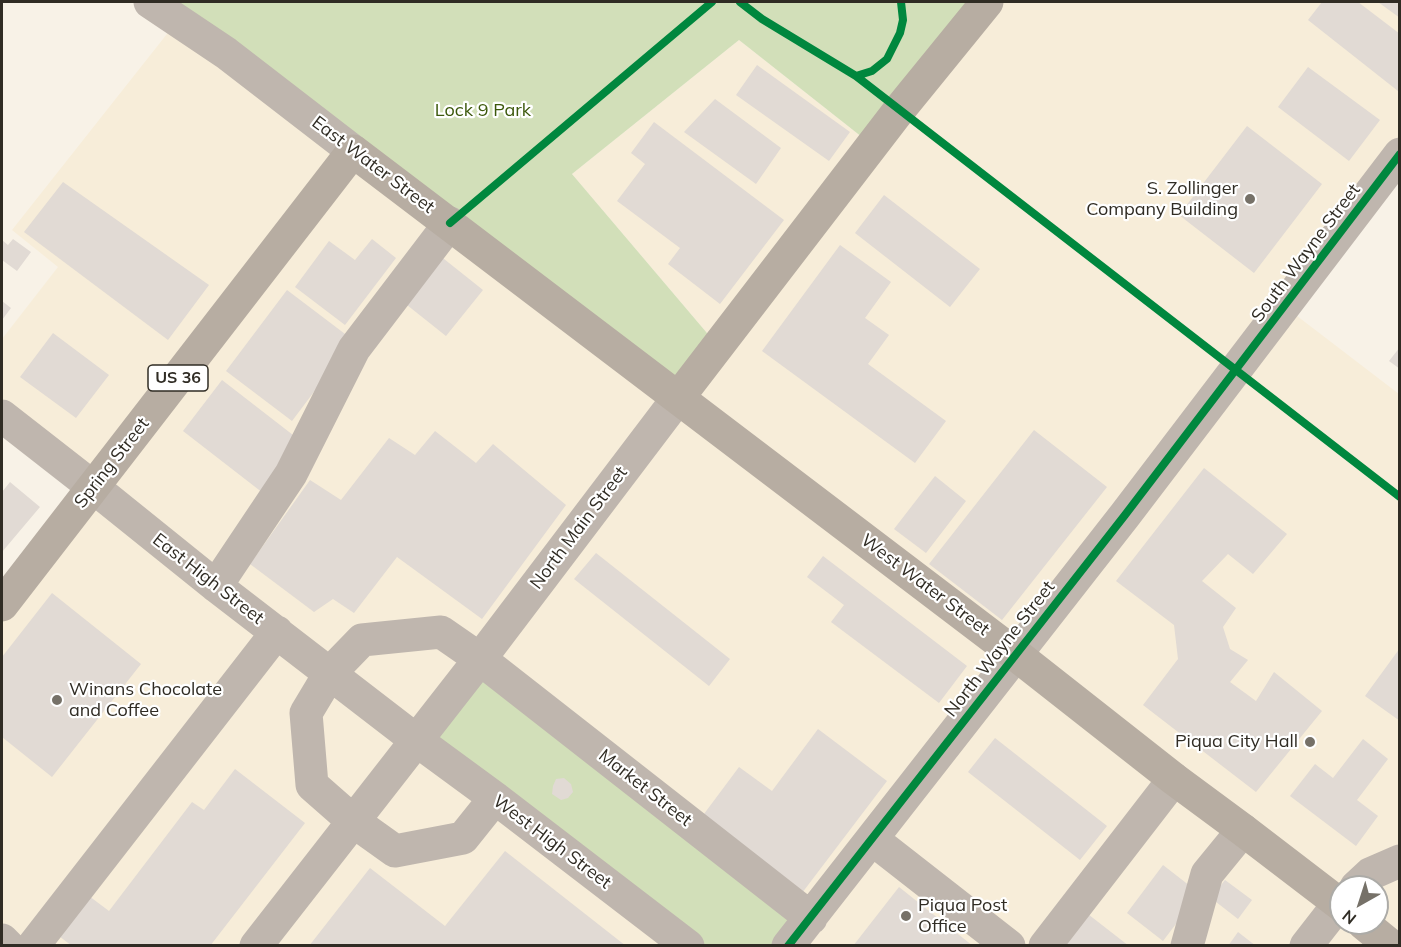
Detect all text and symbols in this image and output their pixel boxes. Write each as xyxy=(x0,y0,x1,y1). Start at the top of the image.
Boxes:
park label: Lock 9 Park xyxy=(435,100,531,122)
street label: East Water Street xyxy=(307,112,439,218)
place label: S. Zollinger Company Building xyxy=(1086,178,1238,220)
street label: South Wayne Street xyxy=(1247,180,1365,326)
marker: S. Zollinger Company Building xyxy=(1243,192,1257,206)
road number: US 36 xyxy=(148,365,208,391)
street label: Spring Street xyxy=(70,414,154,512)
street label: North Main Street xyxy=(526,462,632,594)
street label: East High Street xyxy=(148,529,268,629)
street label: West Water Street xyxy=(856,530,994,640)
street label: North Wayne Street xyxy=(940,577,1060,721)
place label: Winans Chocolate and Coffee xyxy=(69,679,222,722)
marker: Winans Chocolate and Coffee xyxy=(50,693,64,707)
place label: Piqua City Hall xyxy=(1175,731,1298,753)
marker: Piqua City Hall xyxy=(1303,735,1317,749)
street label: Market Street xyxy=(594,745,696,831)
street label: West High Street xyxy=(489,790,615,894)
north arrow xyxy=(1329,875,1389,935)
place label: Piqua Post Office xyxy=(918,895,1007,938)
text: N xyxy=(1338,906,1360,929)
marker: Piqua Post Office xyxy=(899,909,913,923)

